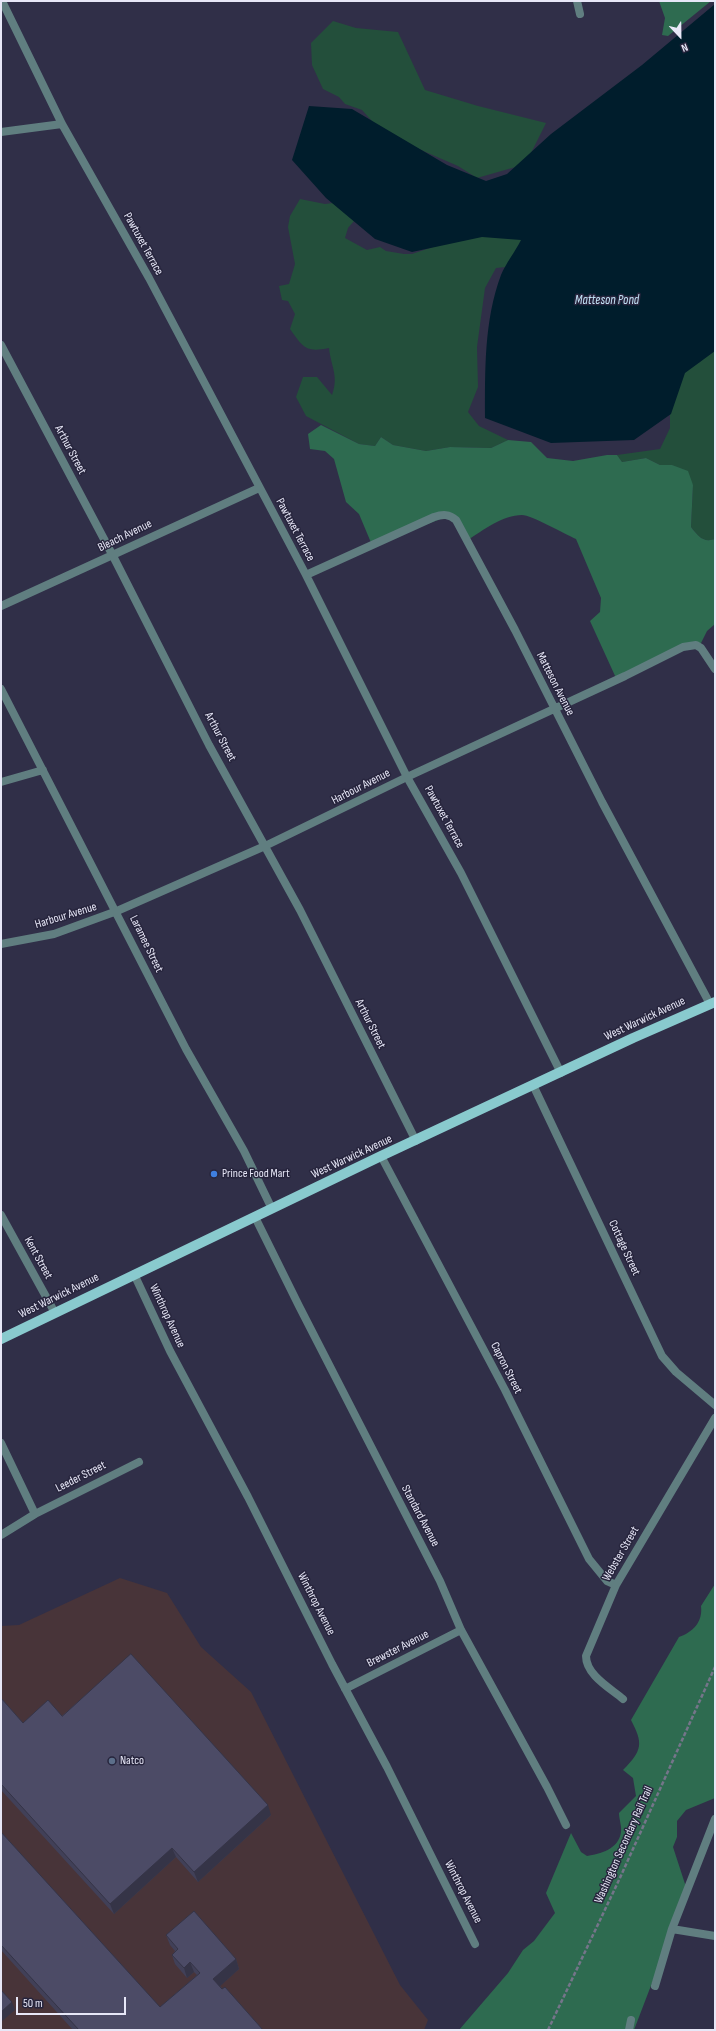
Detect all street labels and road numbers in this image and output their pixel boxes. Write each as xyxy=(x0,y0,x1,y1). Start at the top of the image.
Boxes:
street label: Pawtuxet Terrace xyxy=(120,210,166,278)
street label: Arthur Street xyxy=(51,423,89,477)
street label: Pawtuxet Terrace xyxy=(272,496,318,564)
street label: Bleach Avenue xyxy=(96,517,154,555)
street label: Matteson Avenue xyxy=(533,650,577,718)
street label: Arthur Street xyxy=(201,710,239,764)
street label: Harbour Avenue xyxy=(329,766,393,808)
street label: Pawtuxet Terrace xyxy=(421,783,467,851)
street label: Harbour Avenue xyxy=(33,900,99,932)
street label: Laramee Street xyxy=(126,913,166,975)
street label: West Warwick Avenue xyxy=(602,994,688,1044)
street label: Arthur Street xyxy=(351,997,389,1051)
street label: West Warwick Avenue xyxy=(309,1132,395,1182)
street label: Cottage Street xyxy=(605,1218,643,1278)
street label: Kent Street xyxy=(21,1234,55,1282)
street label: West Warwick Avenue xyxy=(16,1270,102,1322)
street label: Winthrop Avenue xyxy=(146,1282,188,1350)
street label: Capron Street xyxy=(487,1340,525,1396)
street label: Leeder Street xyxy=(53,1458,109,1496)
street label: Standard Avenue xyxy=(398,1483,442,1549)
street label: Webster Street xyxy=(600,1524,642,1584)
street label: Winthrop Avenue xyxy=(294,1570,338,1638)
street label: Brewster Avenue xyxy=(365,1627,431,1671)
street label: Washington Secondary Rail Trail xyxy=(592,1784,656,1906)
street label: Winthrop Avenue xyxy=(441,1858,485,1926)

